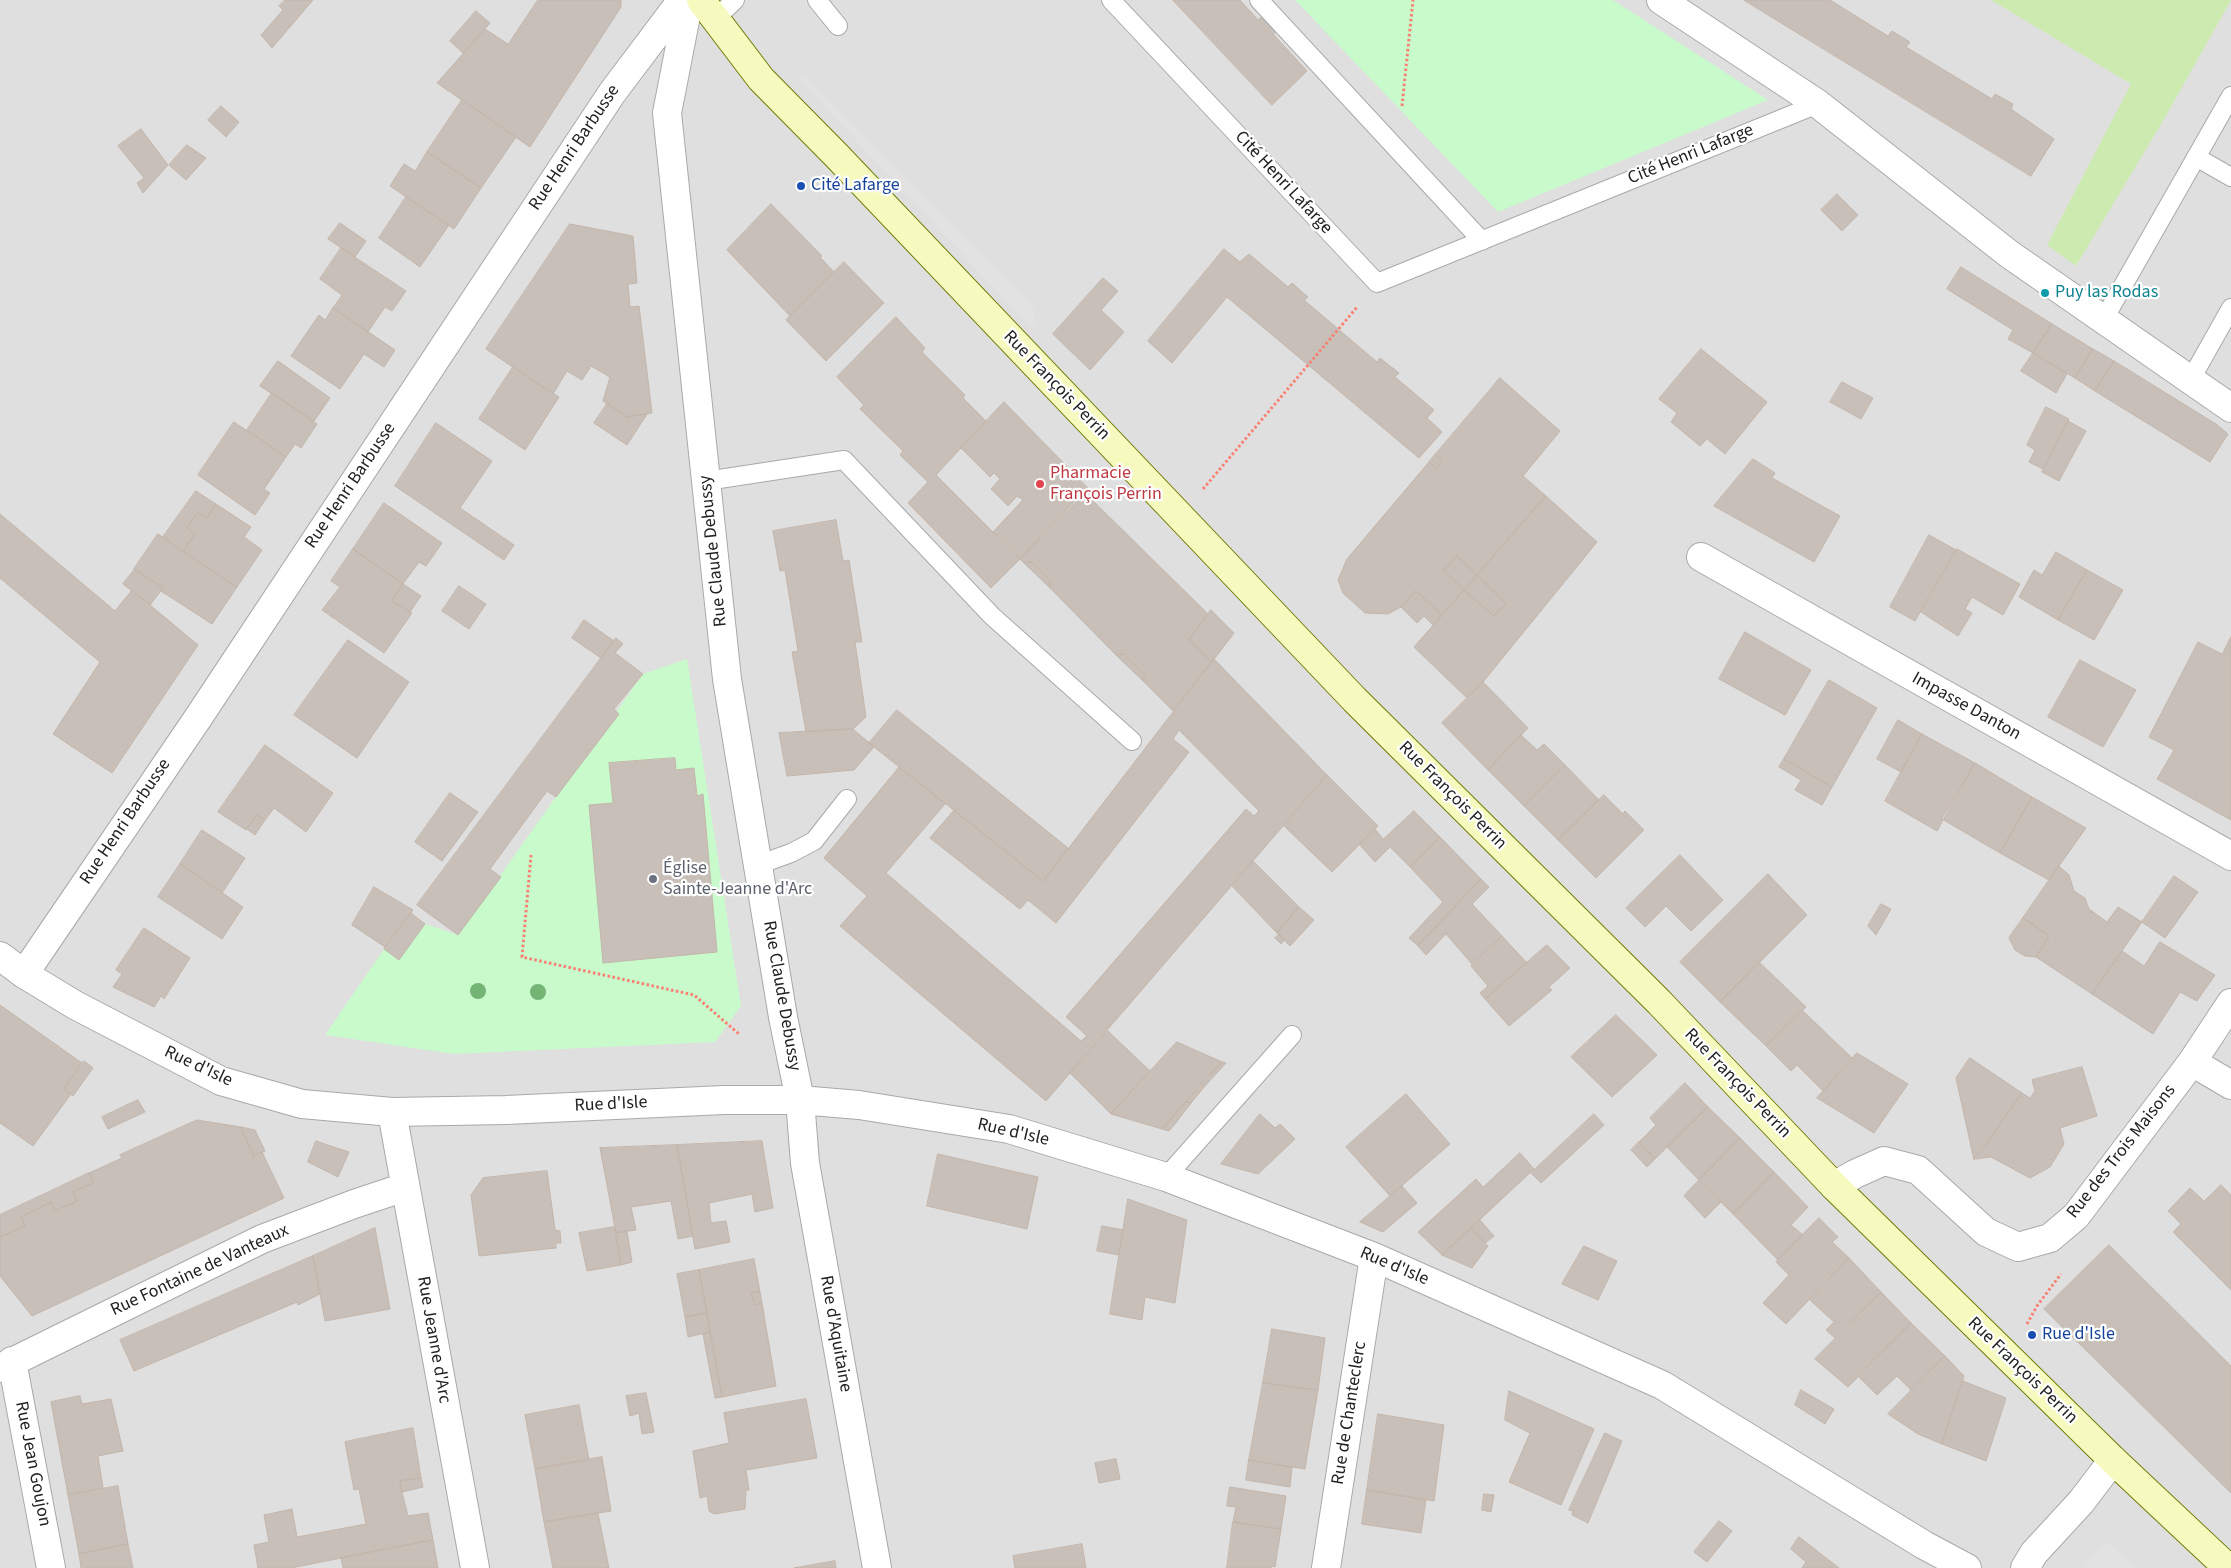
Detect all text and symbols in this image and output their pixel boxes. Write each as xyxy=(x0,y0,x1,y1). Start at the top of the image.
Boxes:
street label: Rue Henri Barbusse xyxy=(525,81,625,215)
street label: Cité Henri Lafarge xyxy=(1625,120,1757,190)
street label: Cité Henri Lafarge xyxy=(1230,127,1336,239)
place label: Cité Lafarge xyxy=(811,175,900,197)
marker: Cité Lafarge xyxy=(795,180,807,192)
place label: Puy las Rodas xyxy=(2055,282,2158,304)
marker: Puy las Rodas xyxy=(2039,287,2051,299)
street label: Rue François Perrin xyxy=(998,327,1114,445)
street label: Rue Henri Barbusse xyxy=(301,419,401,553)
place label: Pharmacie François Perrin xyxy=(1050,463,1162,506)
street label: Rue Claude Debussy xyxy=(695,474,733,628)
marker: Pharmacie François Perrin xyxy=(1034,478,1046,490)
street label: Impasse Danton xyxy=(1908,668,2024,746)
street label: Rue François Perrin xyxy=(1393,737,1511,855)
street label: Rue Henri Barbusse xyxy=(76,755,176,889)
place label: Église Sainte-Jeanne d'Arc xyxy=(663,858,812,901)
marker: Église Sainte-Jeanne d'Arc xyxy=(647,873,659,885)
street label: Rue Claude Debussy xyxy=(757,919,805,1073)
street label: Rue François Perrin xyxy=(1679,1025,1795,1143)
street label: Rue d'Isle xyxy=(160,1042,236,1092)
street label: Rue des Trois Maisons xyxy=(2063,1081,2181,1223)
street label: Rue d'Isle xyxy=(574,1092,648,1118)
street label: Rue d'Isle xyxy=(975,1114,1051,1152)
street label: Rue Fontaine de Vanteaux xyxy=(107,1220,293,1322)
street label: Rue d'Isle xyxy=(1356,1243,1432,1291)
street label: Rue d'Aquitaine xyxy=(814,1274,856,1394)
street label: Rue Jeanne d'Arc xyxy=(411,1275,455,1405)
street label: Rue François Perrin xyxy=(1963,1313,2081,1429)
place label: Rue d'Isle xyxy=(2042,1324,2115,1346)
marker: Rue d'Isle xyxy=(2026,1329,2038,1341)
street label: Rue de Chanteclerc xyxy=(1328,1340,1372,1486)
street label: Rue Jean Goujon xyxy=(9,1400,55,1528)

